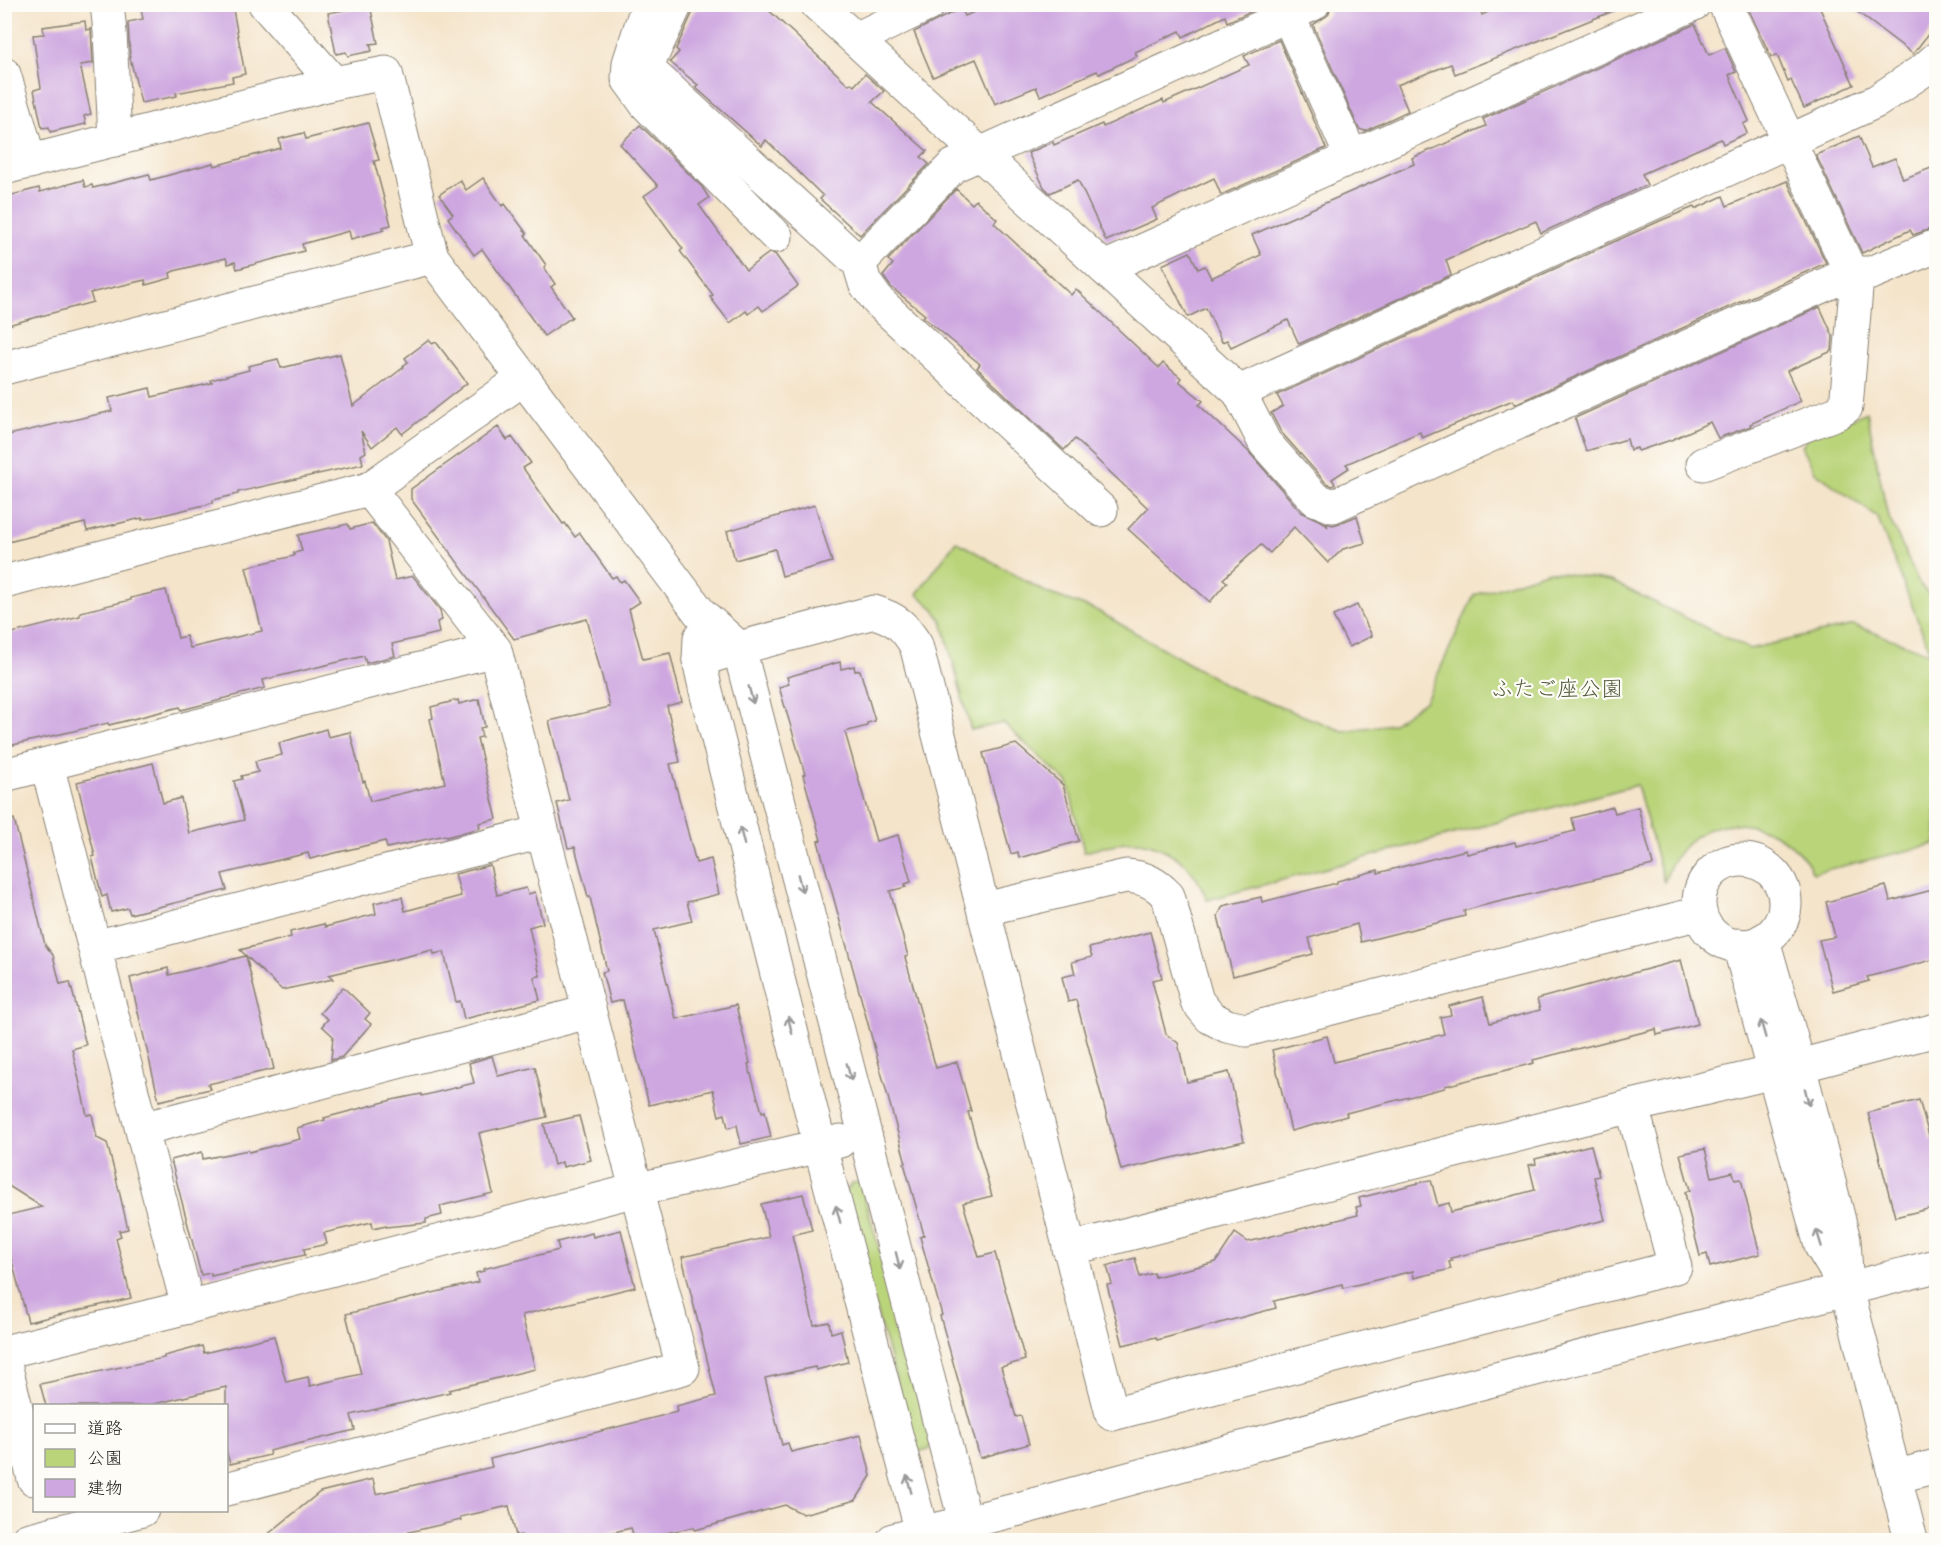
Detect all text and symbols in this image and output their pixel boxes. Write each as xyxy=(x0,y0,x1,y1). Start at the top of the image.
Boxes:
park label: ふたご座公園 xyxy=(1491,676,1623,702)
one-way arrow xyxy=(746,685,757,704)
one-way arrow xyxy=(736,827,748,846)
one-way arrow xyxy=(795,873,806,892)
one-way arrow xyxy=(783,1016,795,1035)
one-way arrow xyxy=(1757,1020,1768,1039)
one-way arrow xyxy=(844,1062,855,1081)
one-way arrow xyxy=(1802,1087,1813,1106)
one-way arrow xyxy=(831,1205,843,1224)
one-way arrow xyxy=(1813,1229,1824,1248)
one-way arrow xyxy=(892,1251,904,1270)
legend xyxy=(33,1404,228,1512)
text: 道路 xyxy=(87,1418,123,1439)
text: 公園 xyxy=(87,1448,123,1469)
one-way arrow xyxy=(902,1475,914,1494)
text: 建物 xyxy=(87,1478,123,1499)

